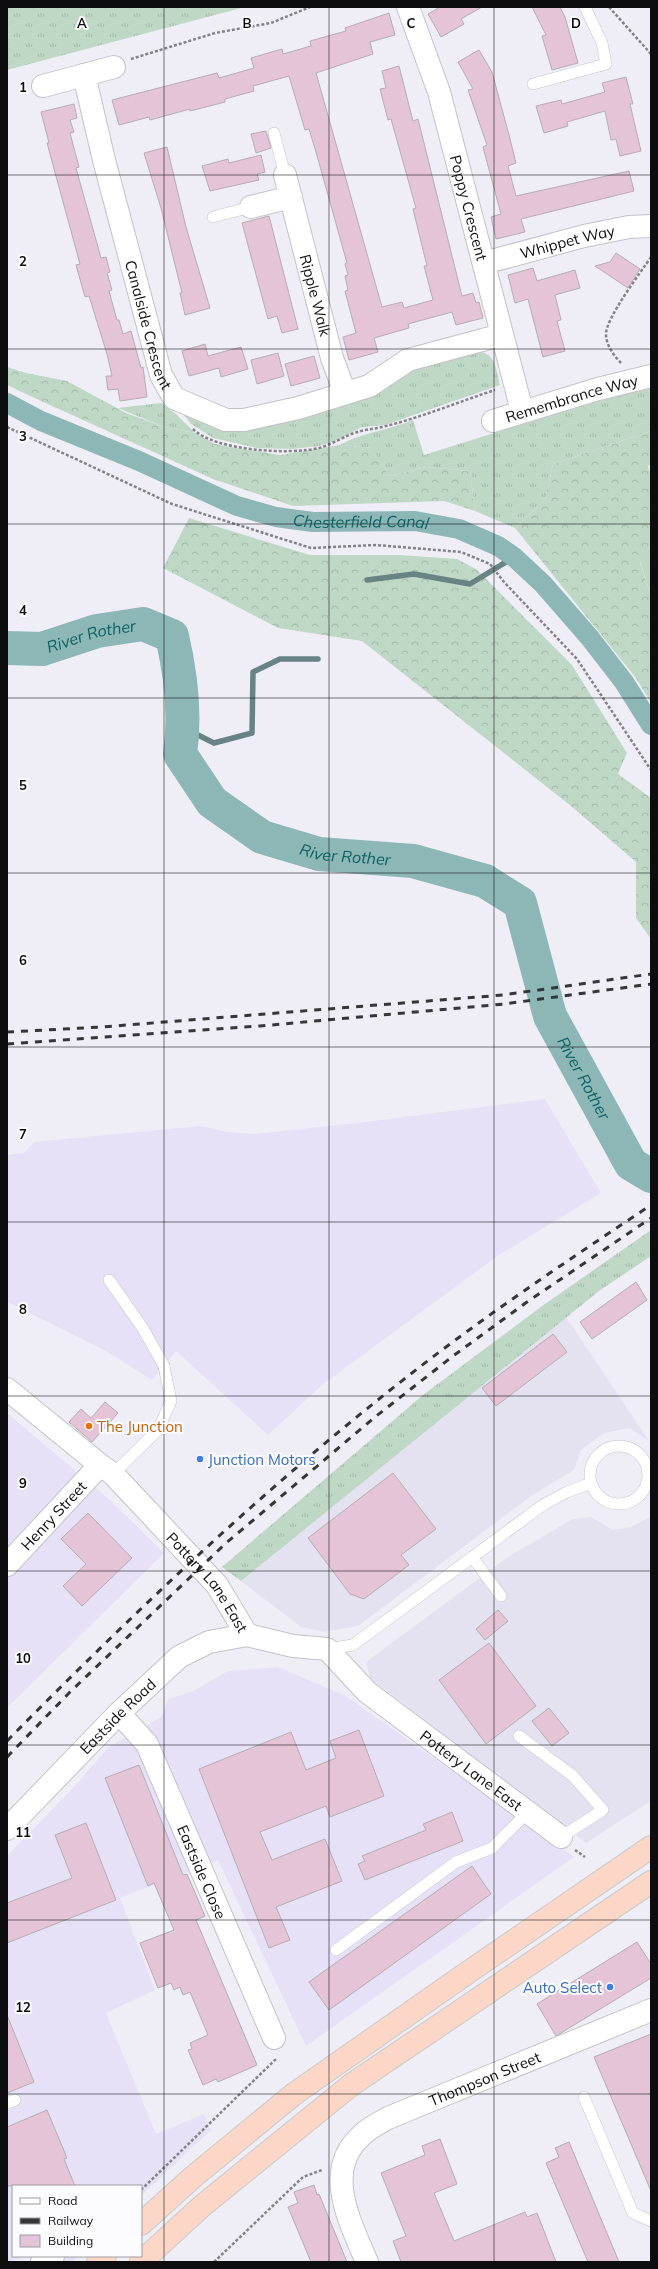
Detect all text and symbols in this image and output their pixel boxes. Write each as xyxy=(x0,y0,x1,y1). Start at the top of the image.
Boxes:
text: A xyxy=(77,15,87,31)
text: B xyxy=(243,15,252,31)
text: C xyxy=(407,15,416,31)
text: D xyxy=(571,15,581,31)
text: 1 xyxy=(19,79,27,95)
street label: Poppy Crescent xyxy=(446,153,492,263)
street label: Whippet Way xyxy=(518,221,616,262)
street label: Ripple Walk xyxy=(296,252,336,338)
text: 2 xyxy=(19,253,27,269)
street label: Canalside Crescent xyxy=(121,258,177,393)
street label: Remembrance Way xyxy=(503,370,640,426)
text: 3 xyxy=(19,428,27,444)
water label: Chesterfield Canal xyxy=(292,509,431,533)
text: 4 xyxy=(19,602,27,618)
water label: River Rother xyxy=(44,615,138,657)
text: 5 xyxy=(19,777,27,793)
water label: River Rother xyxy=(297,839,392,869)
text: 6 xyxy=(19,952,27,968)
water label: River Rother xyxy=(553,1033,615,1124)
text: 7 xyxy=(19,1126,27,1142)
text: 8 xyxy=(19,1301,27,1317)
place label: The Junction xyxy=(97,1417,183,1436)
marker: The Junction xyxy=(84,1421,94,1431)
place label: Junction Motors xyxy=(208,1450,316,1469)
marker: Junction Motors xyxy=(195,1454,205,1464)
text: 9 xyxy=(19,1475,27,1491)
street label: Henry Street xyxy=(16,1477,90,1554)
street label: Pottery Lane East xyxy=(163,1528,253,1636)
text: 10 xyxy=(15,1650,31,1666)
street label: Eastside Road xyxy=(75,1674,159,1758)
street label: Pottery Lane East xyxy=(417,1726,526,1814)
street label: Eastside Close xyxy=(174,1822,231,1922)
text: 11 xyxy=(15,1824,31,1840)
place label: Auto Select xyxy=(523,1978,602,1997)
marker: Auto Select xyxy=(605,1982,615,1992)
text: 12 xyxy=(15,1999,31,2015)
street label: Thompson Street xyxy=(426,2047,543,2110)
legend xyxy=(12,2185,142,2257)
text: Road xyxy=(48,2193,77,2208)
text: Railway xyxy=(48,2213,94,2228)
text: Building xyxy=(48,2233,93,2248)

